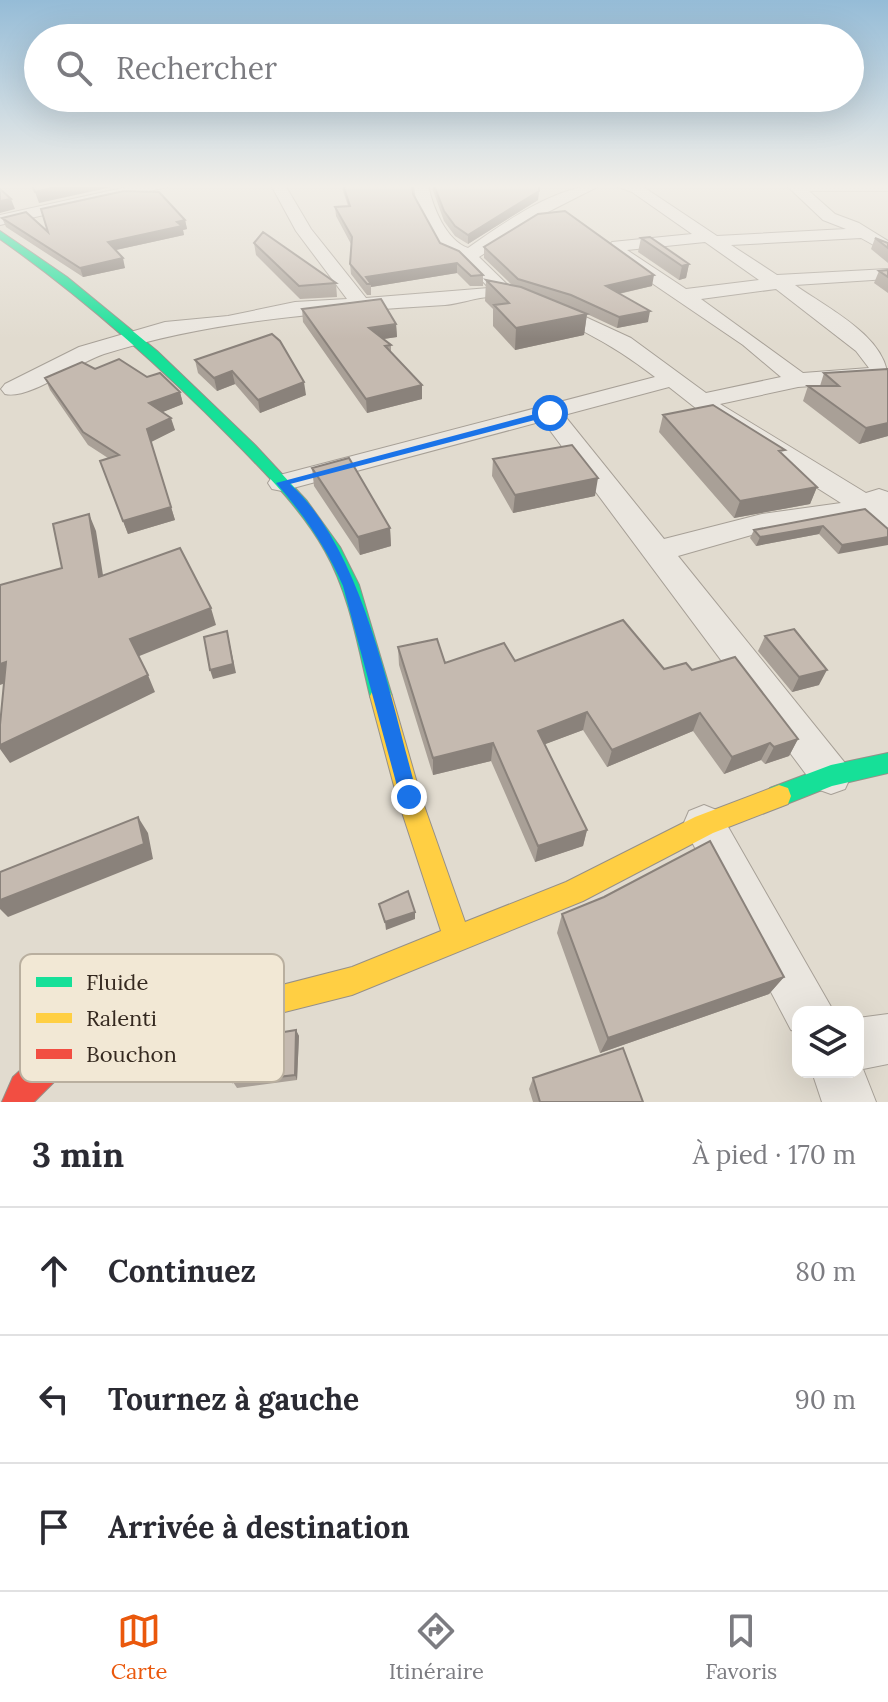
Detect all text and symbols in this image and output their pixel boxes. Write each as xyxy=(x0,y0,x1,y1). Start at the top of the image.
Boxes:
search box xyxy=(24,24,864,112)
icon: search xyxy=(52,46,96,90)
text: Rechercher xyxy=(116,49,277,87)
route start xyxy=(532,395,568,431)
route end xyxy=(391,779,427,815)
legend xyxy=(20,954,284,1082)
text: Fluide xyxy=(86,968,149,996)
text: Ralenti xyxy=(86,1004,157,1032)
map controls xyxy=(792,1006,864,1078)
button: layers xyxy=(792,1006,864,1078)
text: Bouchon xyxy=(86,1040,177,1068)
text: 3 min xyxy=(32,1133,124,1176)
text: À pied · 170 m xyxy=(693,1138,856,1171)
icon: ahead xyxy=(32,1249,76,1293)
text: Continuez xyxy=(108,1252,256,1290)
text: 80 m xyxy=(795,1255,856,1288)
icon: left xyxy=(32,1377,76,1421)
text: Tournez à gauche xyxy=(108,1380,359,1418)
text: 90 m xyxy=(795,1383,856,1416)
icon: arrive xyxy=(32,1505,76,1549)
text: Arrivée à destination xyxy=(108,1508,410,1546)
tab: Carte xyxy=(111,1609,168,1685)
tab: Itinéraire xyxy=(389,1609,484,1685)
tab: Favoris xyxy=(705,1609,777,1685)

